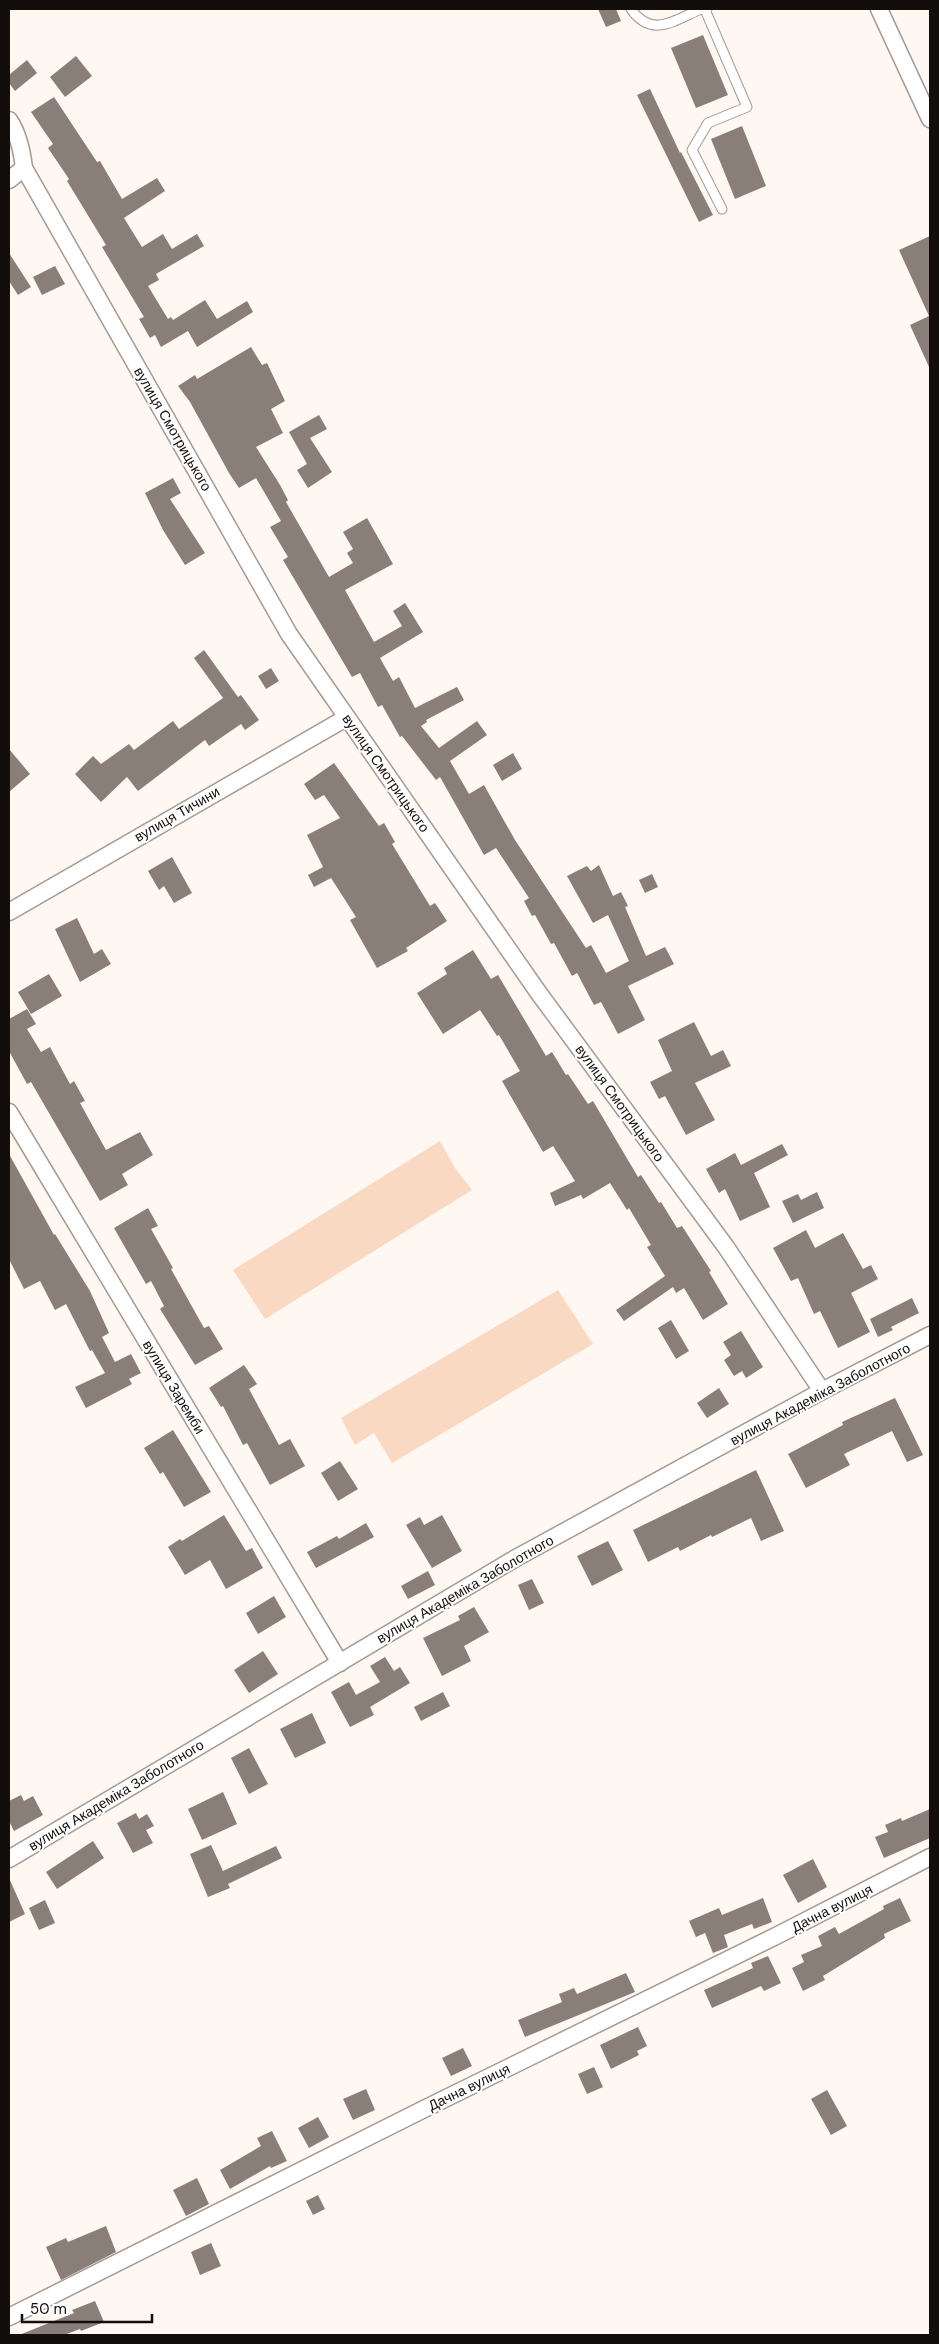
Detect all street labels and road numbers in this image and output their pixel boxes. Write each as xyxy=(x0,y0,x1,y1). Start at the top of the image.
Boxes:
street label: вулиця Смотрицького xyxy=(130,364,216,494)
street label: вулиця Смотрицького xyxy=(338,710,434,836)
street label: вулиця Тичини xyxy=(131,782,223,846)
street label: вулиця Смотрицького xyxy=(571,1041,669,1165)
street label: вулиця Заремби xyxy=(139,1337,209,1437)
street label: вулиця Академіка Заболотного xyxy=(727,1339,913,1449)
street label: вулиця Академіка Заболотного xyxy=(373,1531,557,1647)
street label: вулиця Академіка Заболотного xyxy=(25,1735,207,1855)
street label: Дачна вулиця xyxy=(788,1880,876,1936)
street label: Дачна вулиця xyxy=(425,2059,513,2115)

